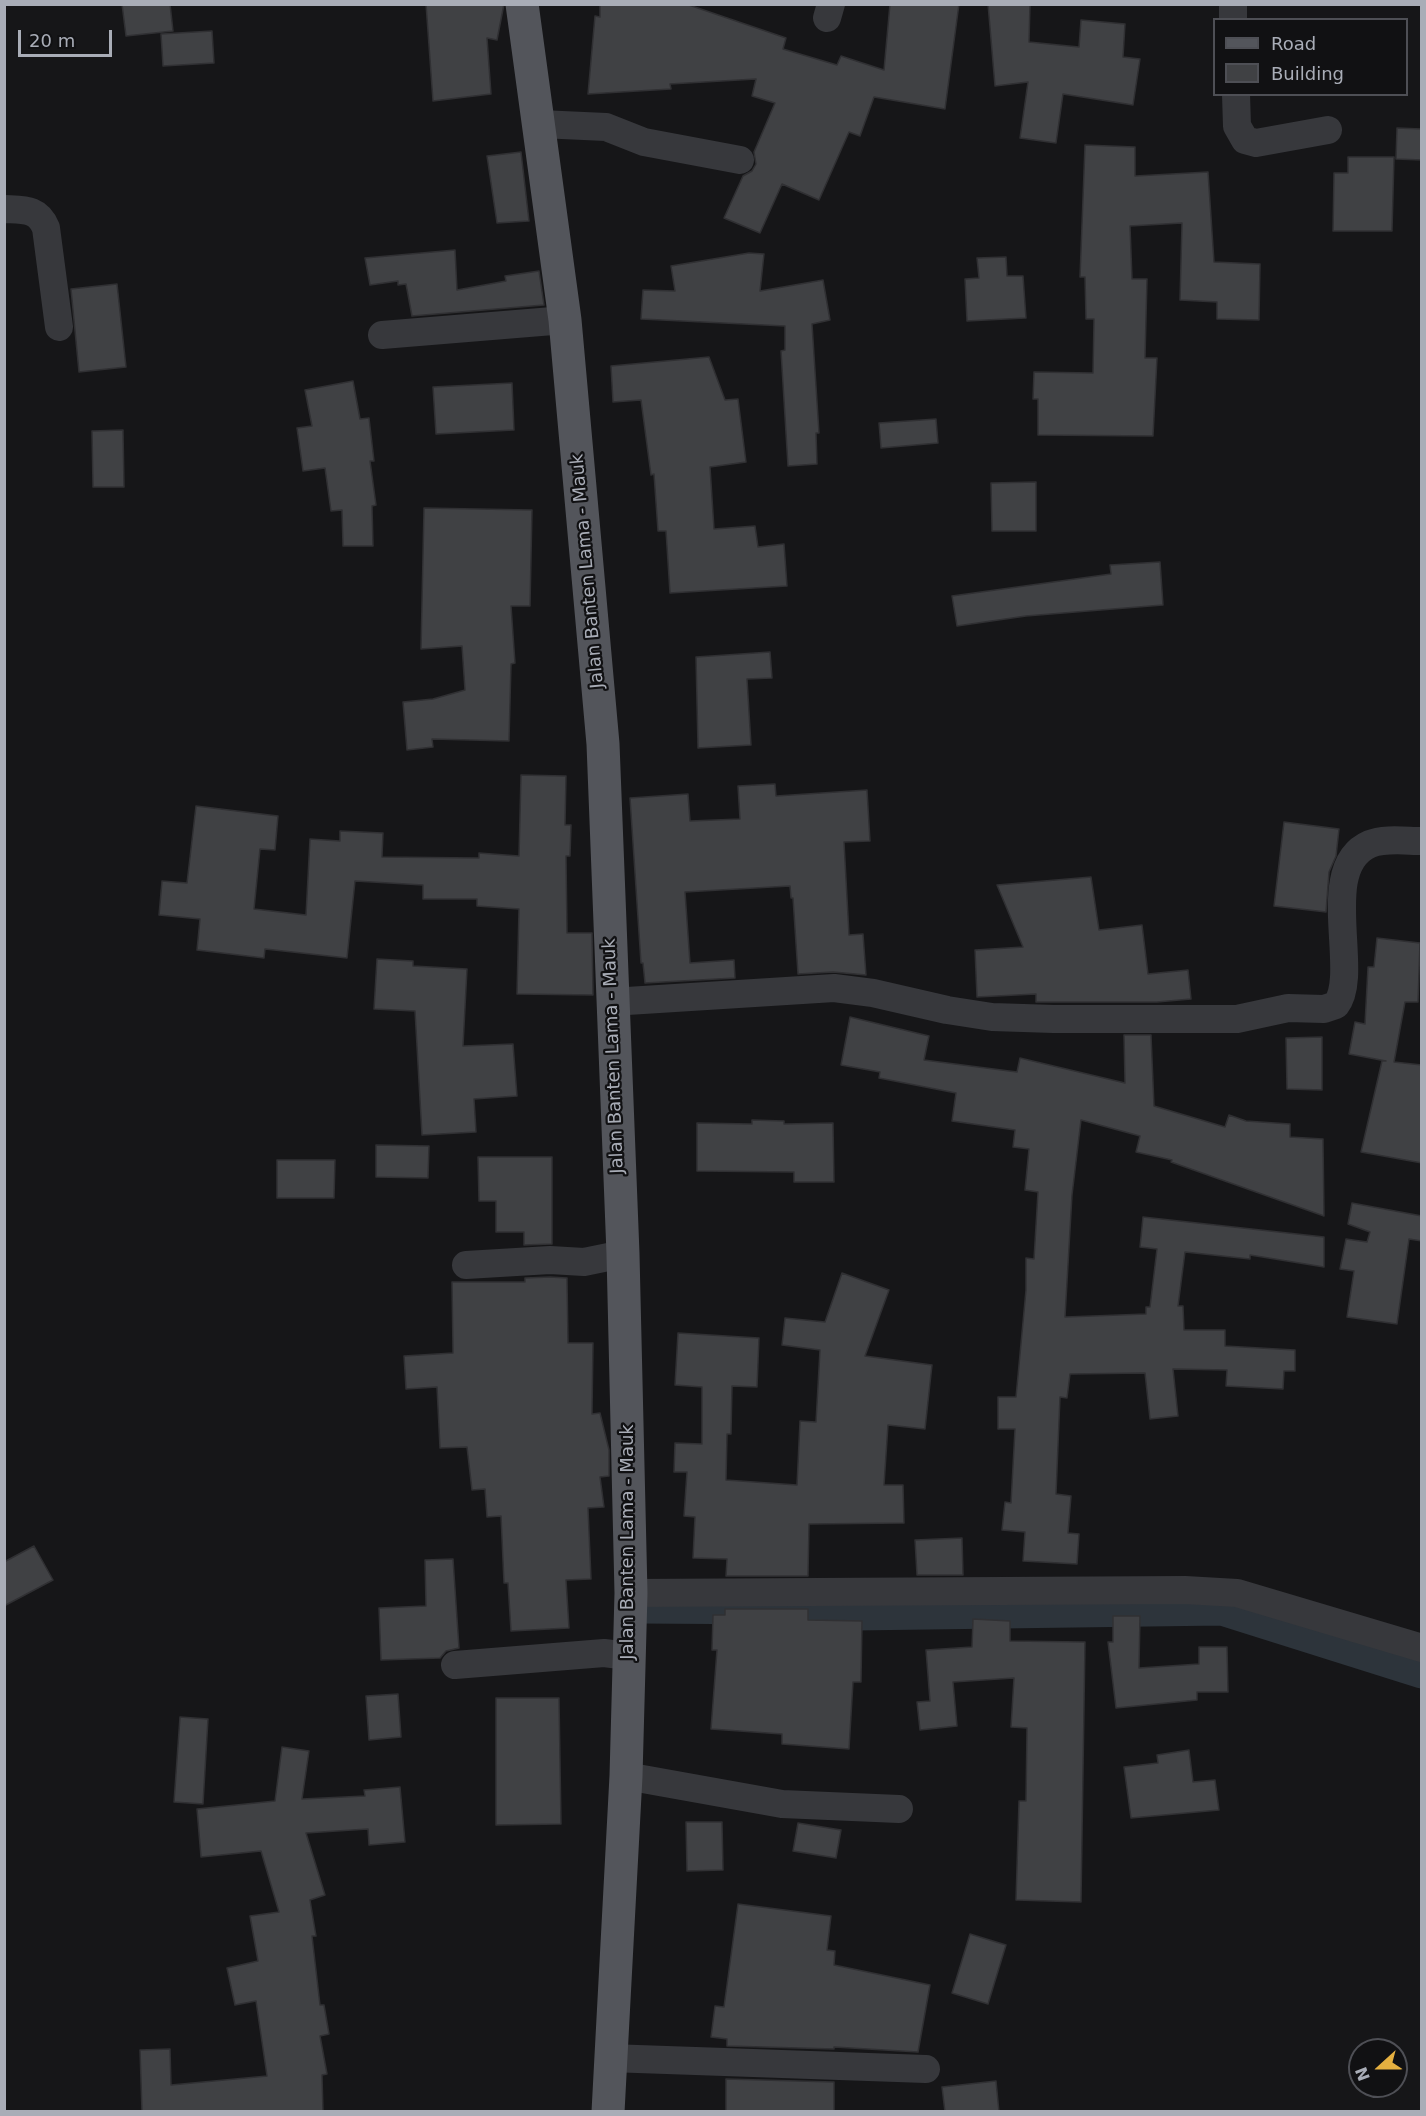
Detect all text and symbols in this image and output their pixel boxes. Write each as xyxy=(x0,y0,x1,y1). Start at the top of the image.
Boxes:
scale bar xyxy=(21,18,116,56)
legend xyxy=(1213,18,1408,96)
text: 20 m xyxy=(29,30,75,51)
text: Road xyxy=(1271,33,1316,54)
text: Building xyxy=(1271,63,1344,84)
street label: Jalan Banten Lama - Mauk xyxy=(567,453,609,689)
street label: Jalan Banten Lama - Mauk xyxy=(599,938,629,1174)
street label: Jalan Banten Lama - Mauk xyxy=(617,1424,639,1660)
north arrow xyxy=(1348,2038,1408,2098)
text: N xyxy=(1351,2064,1374,2084)

